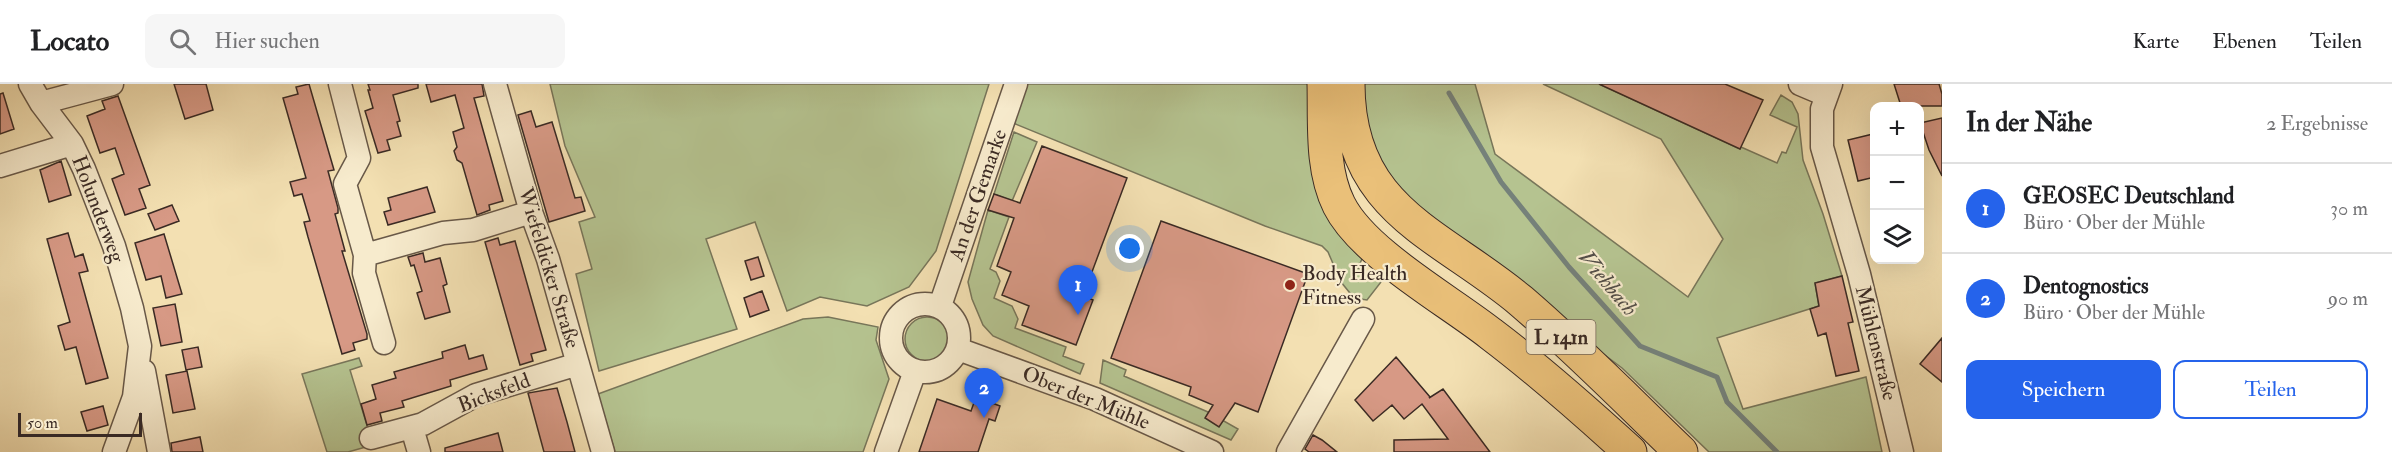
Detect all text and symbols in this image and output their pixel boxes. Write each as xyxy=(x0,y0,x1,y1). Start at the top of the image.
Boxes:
search box xyxy=(145,14,565,68)
text: Locato xyxy=(30,24,109,59)
icon: search xyxy=(166,25,199,58)
text: Hier suchen xyxy=(214,27,320,55)
text: Karte xyxy=(2132,28,2179,55)
text: Ebenen xyxy=(2212,28,2277,55)
text: Teilen xyxy=(2310,28,2362,55)
map controls xyxy=(1870,102,1924,264)
button: + xyxy=(1870,102,1924,156)
text: In der Nähe xyxy=(1966,107,2092,139)
text: 2 Ergebnisse xyxy=(2266,111,2368,136)
street label: An der Gemarke xyxy=(943,125,1013,265)
street label: Holunderweg xyxy=(65,152,131,267)
button: − xyxy=(1870,156,1924,210)
text: GEOSEC Deutschland xyxy=(2023,182,2234,210)
street label: Wiefeldicker Straße xyxy=(511,183,586,352)
text: 1 xyxy=(1982,196,1989,221)
text: 30 m xyxy=(2330,196,2368,221)
button: layers xyxy=(1870,210,1924,264)
text: Büro · Ober der Mühle xyxy=(2023,210,2205,235)
your location xyxy=(1115,234,1144,263)
water label: Viehbach xyxy=(1572,244,1644,322)
place label: Body Health Fitness xyxy=(1302,260,1407,311)
pin: 1 xyxy=(1058,266,1098,315)
text: Dentognostics xyxy=(2023,272,2149,300)
marker: Body Health Fitness xyxy=(1283,278,1297,292)
street label: Mühlenstraße xyxy=(1849,283,1903,403)
text: 2 xyxy=(1980,286,1991,311)
text: 90 m xyxy=(2328,286,2368,311)
text: Büro · Ober der Mühle xyxy=(2023,300,2205,325)
road number: L 141n xyxy=(1526,320,1596,354)
street label: Ober der Mühle xyxy=(1018,360,1154,436)
button: Speichern xyxy=(1966,360,2161,419)
button: Teilen xyxy=(2173,360,2368,419)
street label: Bicksfeld xyxy=(454,367,535,419)
pin: 2 xyxy=(964,368,1004,418)
scale bar xyxy=(18,410,142,438)
text: 50 m xyxy=(27,413,58,433)

